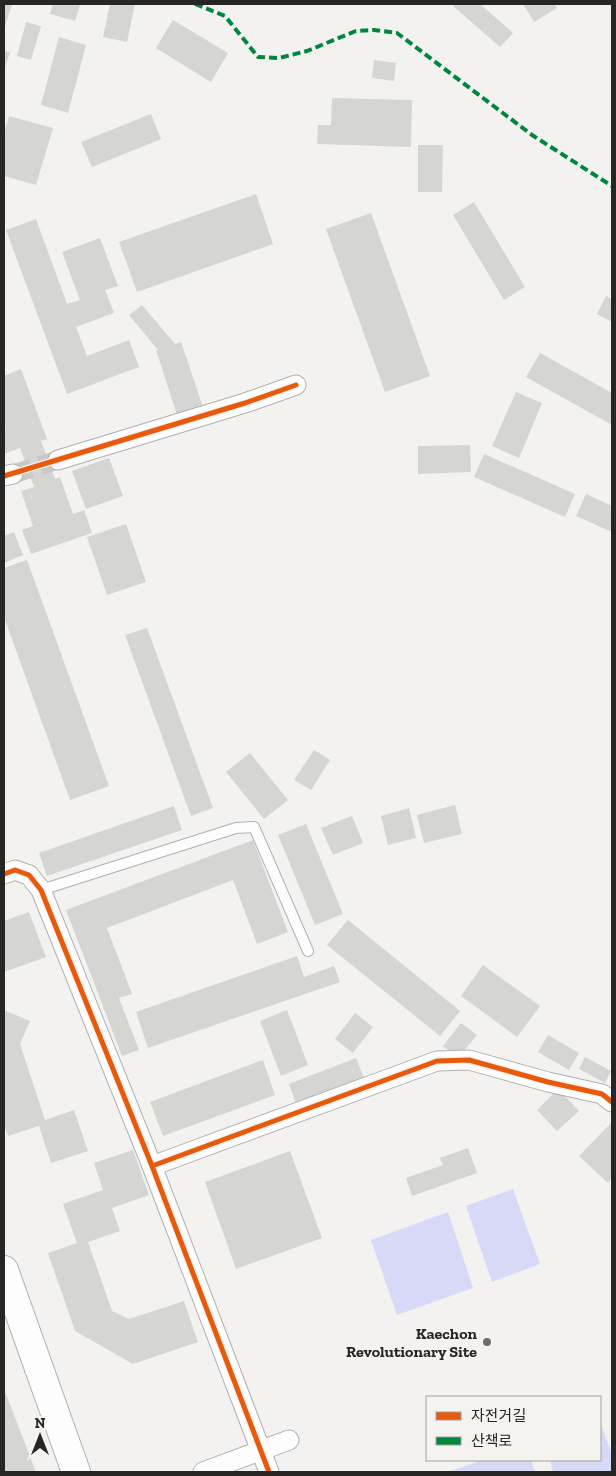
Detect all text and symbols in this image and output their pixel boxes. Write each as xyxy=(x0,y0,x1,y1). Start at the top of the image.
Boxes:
place label: Kaechon Revolutionary Site xyxy=(346,1324,478,1361)
marker: Kaechon Revolutionary Site xyxy=(481,1336,493,1348)
legend xyxy=(426,1396,601,1461)
text: 자전거길 xyxy=(471,1407,526,1425)
north arrow xyxy=(15,1411,65,1461)
text: N xyxy=(35,1415,46,1432)
text: 산책로 xyxy=(471,1432,512,1450)

